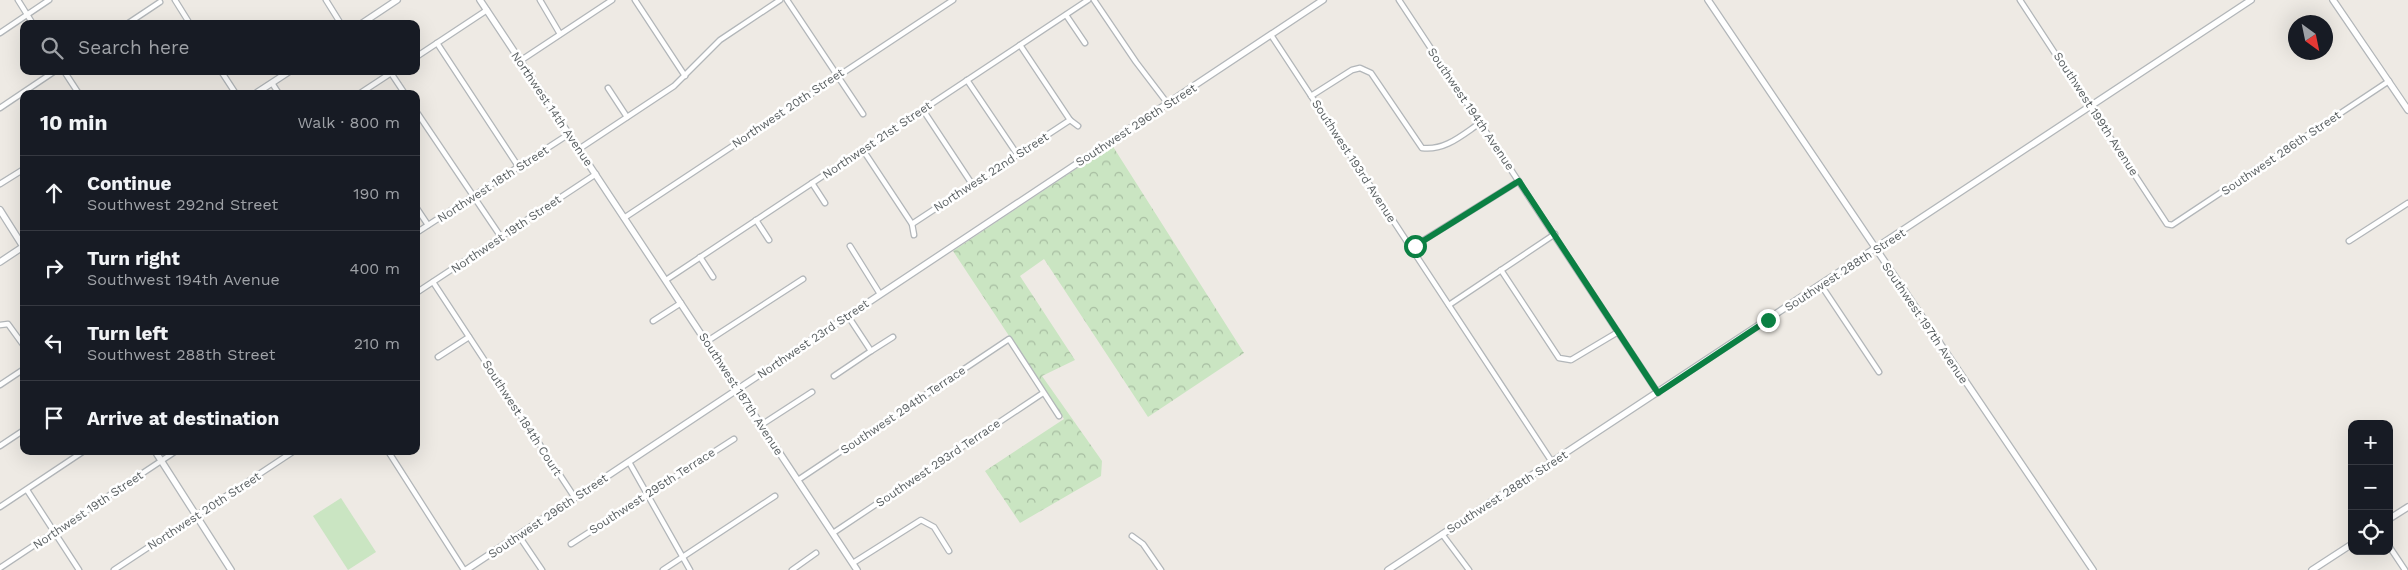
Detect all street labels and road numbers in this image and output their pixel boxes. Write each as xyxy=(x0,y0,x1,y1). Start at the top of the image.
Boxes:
street label: Southwest 194th Avenue xyxy=(1425,45,1517,173)
street label: Northwest 14th Avenue xyxy=(508,49,596,169)
street label: Southwest 199th Avenue xyxy=(2051,50,2141,179)
street label: Northwest 20th Street xyxy=(729,65,847,151)
street label: Southwest 296th Street xyxy=(1073,81,1199,169)
street label: Southwest 193rd Avenue xyxy=(1309,97,1399,225)
street label: Northwest 21st Street xyxy=(820,98,934,182)
street label: Southwest 286th Street xyxy=(2219,108,2343,198)
street label: Northwest 22nd Street xyxy=(931,130,1051,214)
street label: Northwest 18th Street xyxy=(435,143,551,225)
street label: Northwest 19th Street xyxy=(448,192,564,276)
street label: Southwest 288th Street xyxy=(1782,226,1908,314)
street label: Southwest 197th Avenue xyxy=(1879,260,1971,387)
street label: Northwest 23rd Street xyxy=(755,296,871,382)
street label: Southwest 187th Avenue xyxy=(696,330,786,458)
street label: Southwest 184th Court xyxy=(479,358,565,478)
street label: Southwest 294th Terrace xyxy=(838,363,968,457)
street label: Southwest 293rd Terrace xyxy=(873,416,1003,510)
street label: Southwest 295th Terrace xyxy=(586,445,718,537)
street label: Southwest 288th Street xyxy=(1444,448,1570,536)
street label: Northwest 19th Street xyxy=(30,468,146,552)
street label: Northwest 20th Street xyxy=(145,469,263,553)
street label: Southwest 296th Street xyxy=(486,471,610,561)

